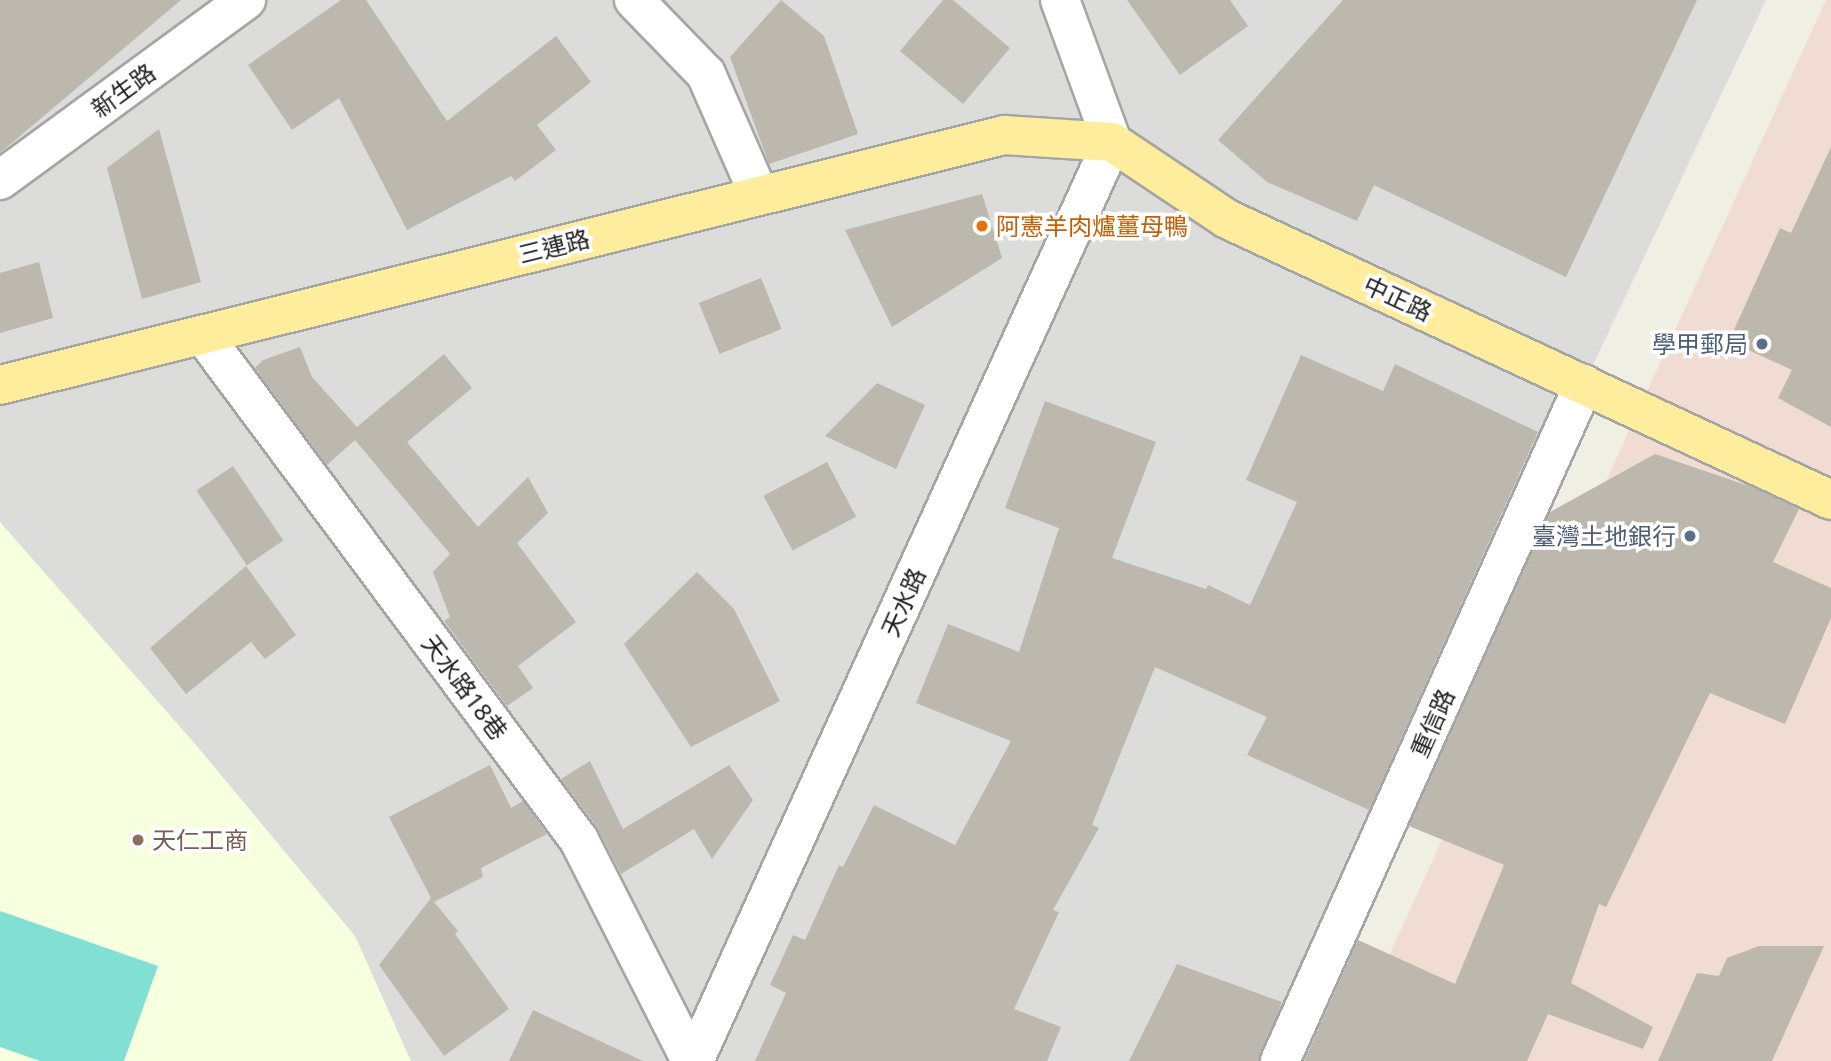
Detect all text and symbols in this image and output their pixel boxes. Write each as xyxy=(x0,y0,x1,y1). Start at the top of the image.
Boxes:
street label: 新生路 xyxy=(85,57,161,123)
place label: 阿憲羊肉爐薑母鴨 xyxy=(996,212,1188,240)
marker: 阿憲羊肉爐薑母鴨 xyxy=(974,218,990,234)
street label: 三連路 xyxy=(516,223,592,269)
street label: 中正路 xyxy=(1359,270,1437,326)
place label: 學甲郵局 xyxy=(1652,330,1748,358)
marker: 學甲郵局 xyxy=(1754,336,1770,352)
place label: 臺灣土地銀行 xyxy=(1532,522,1676,550)
marker: 臺灣土地銀行 xyxy=(1682,528,1698,544)
street label: 天水路 xyxy=(875,563,931,641)
street label: 天水路18巷 xyxy=(416,629,514,745)
street label: 重信路 xyxy=(1404,684,1460,762)
place label: 天仁工商 xyxy=(152,826,248,854)
marker: 天仁工商 xyxy=(130,832,146,848)

